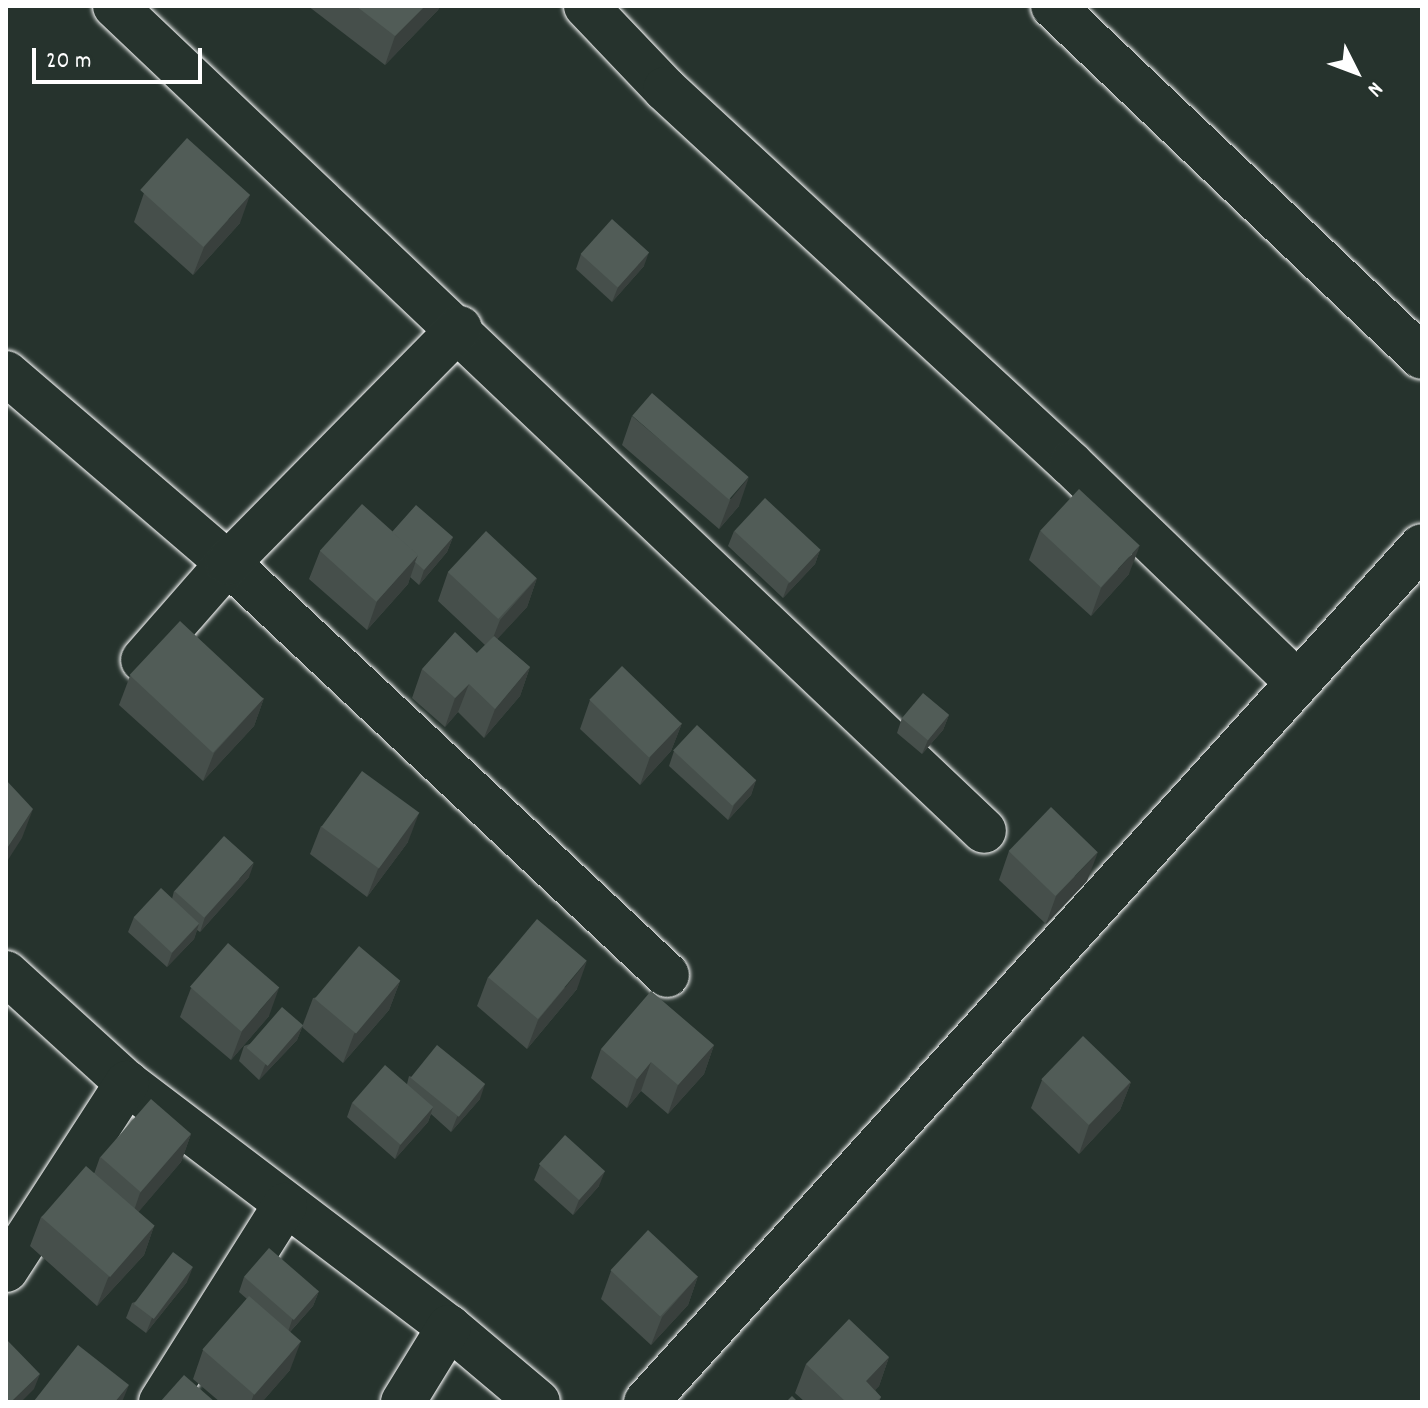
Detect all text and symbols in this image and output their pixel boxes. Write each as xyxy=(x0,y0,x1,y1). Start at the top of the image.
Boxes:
scale bar xyxy=(36,32,206,82)
north arrow xyxy=(1316,32,1396,112)
text: 20 m xyxy=(46,45,92,79)
text: N xyxy=(1359,74,1389,103)

